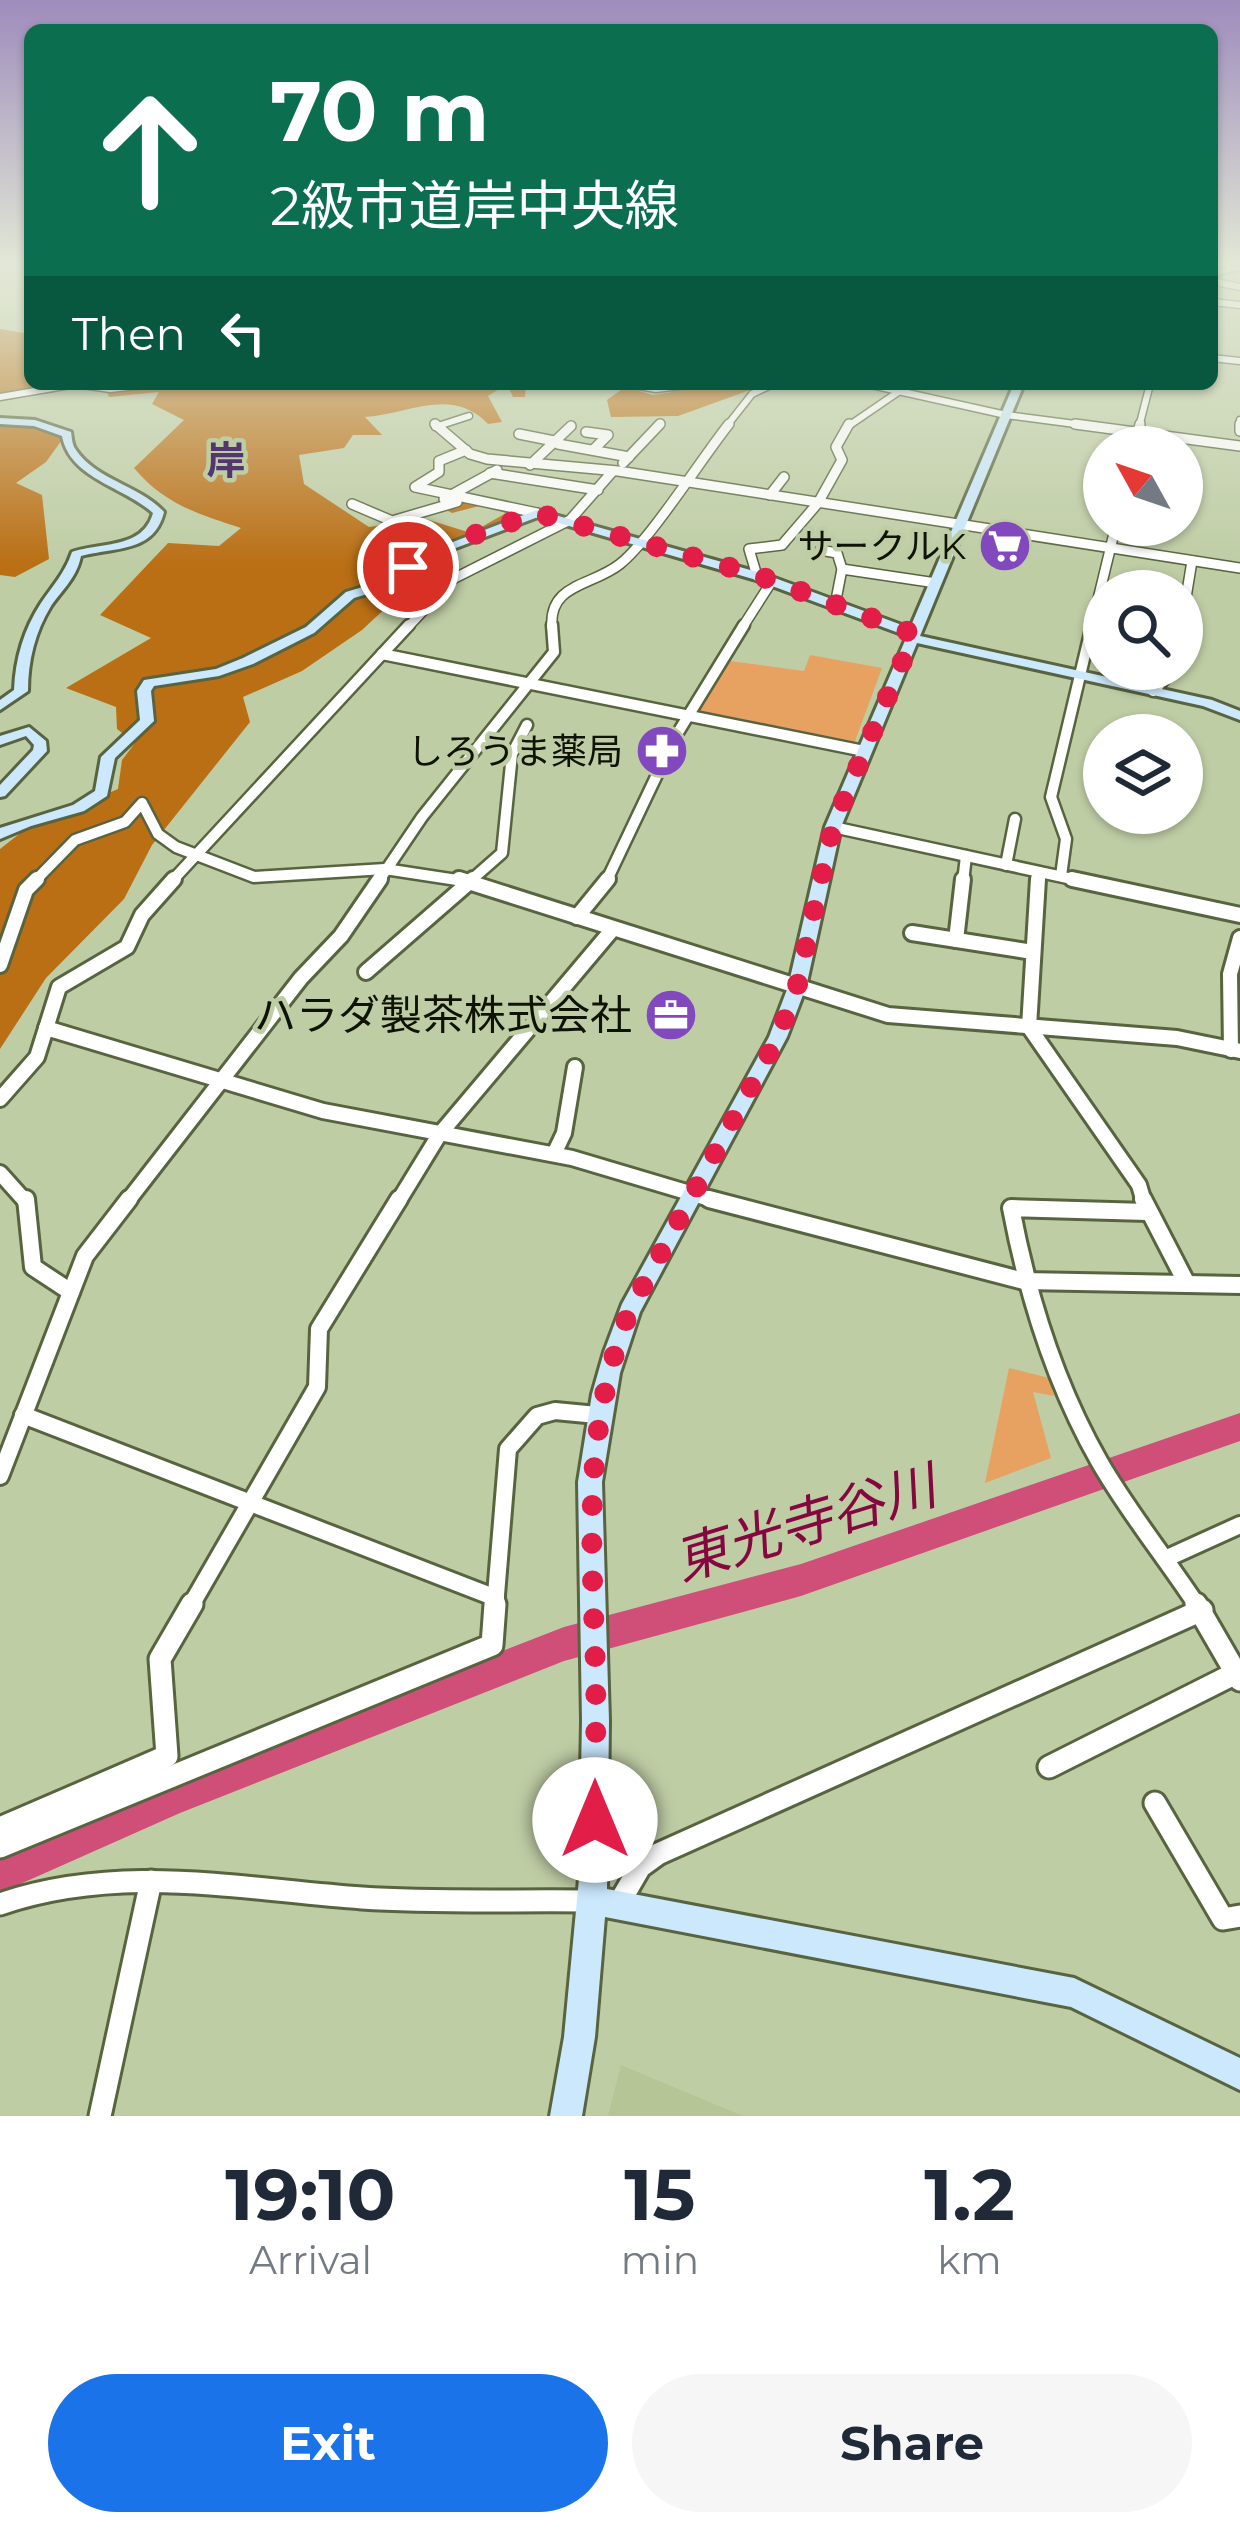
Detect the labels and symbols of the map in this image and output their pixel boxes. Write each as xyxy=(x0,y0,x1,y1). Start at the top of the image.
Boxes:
north arrow xyxy=(1083,426,1203,546)
district label: 岸 xyxy=(206,436,246,484)
pin xyxy=(357,516,459,618)
supermarket icon: サークルK xyxy=(977,518,1033,574)
place label: サークルK xyxy=(797,524,966,568)
pharmacy icon: しろうま薬局 xyxy=(634,723,690,779)
place label: しろうま薬局 xyxy=(407,729,623,773)
office icon: ハラダ製茶株式会社 xyxy=(643,987,699,1043)
place label: ハラダ製茶株式会社 xyxy=(254,989,632,1041)
water label: 東光寺谷川 xyxy=(666,1451,949,1594)
position arrow xyxy=(532,1757,658,1883)

